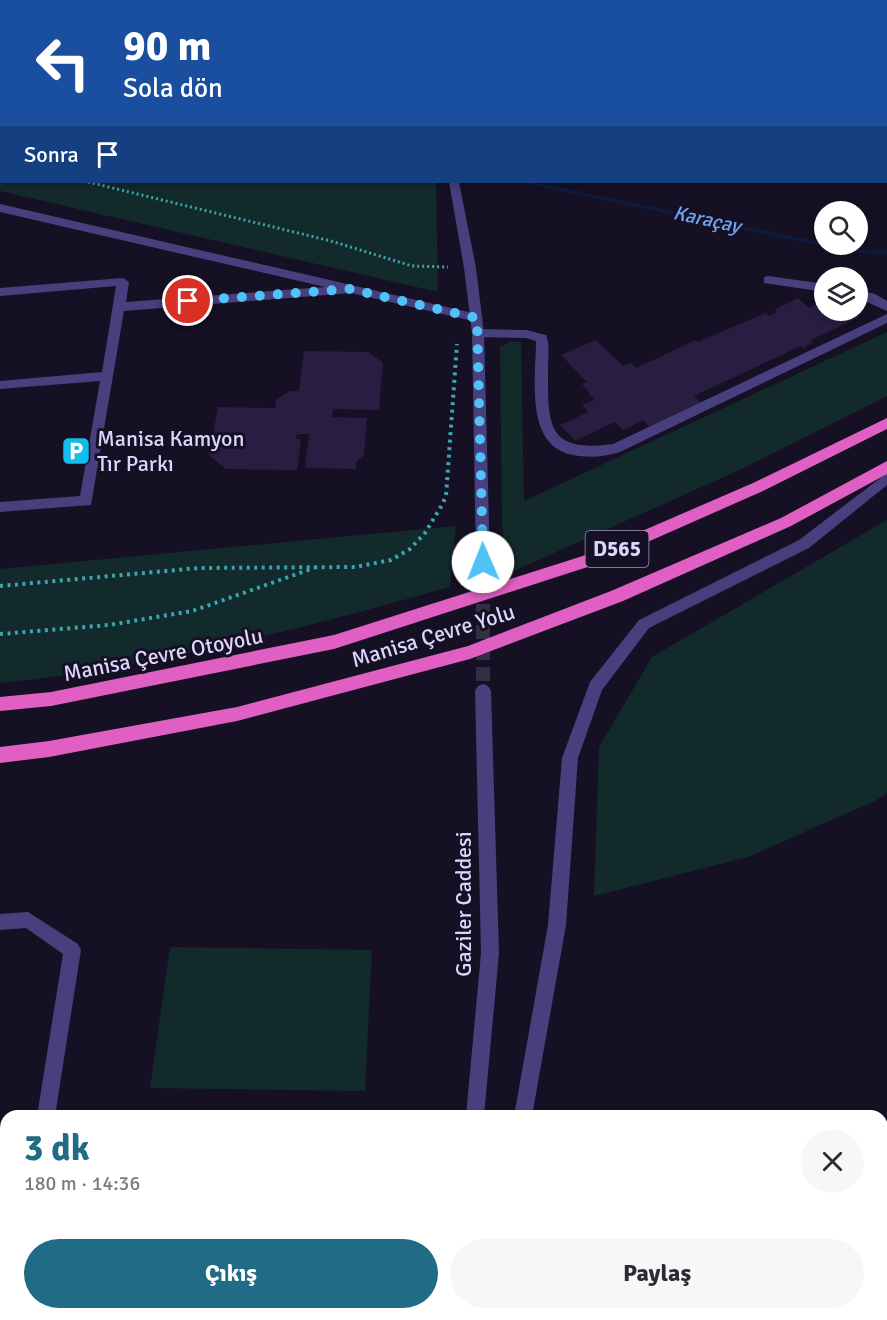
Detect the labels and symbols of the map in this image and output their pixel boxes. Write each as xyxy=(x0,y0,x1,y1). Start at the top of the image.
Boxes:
water label: Karaçay xyxy=(671,200,745,239)
pin xyxy=(162,275,213,326)
place label: Manisa Kamyon Tır Parkı xyxy=(97,425,244,477)
parking icon: Manisa Kamyon Tır Parkı xyxy=(60,435,92,467)
position arrow xyxy=(451,530,515,594)
road number: D565 xyxy=(586,531,648,567)
street label: Manisa Çevre Yolu xyxy=(348,598,518,673)
street label: Manisa Çevre Otoyolu xyxy=(61,622,265,687)
street label: Gaziler Caddesi xyxy=(450,831,477,977)

